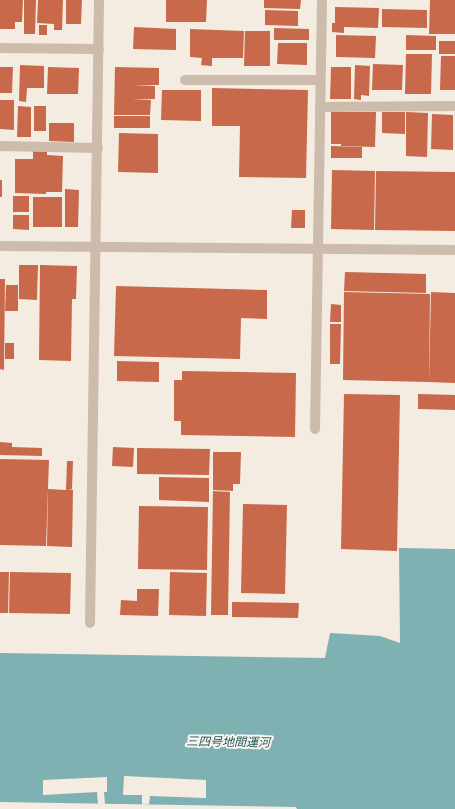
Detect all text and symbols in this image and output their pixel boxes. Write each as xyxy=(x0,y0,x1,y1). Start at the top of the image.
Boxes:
water label: 三四号地間運河 xyxy=(186,734,272,750)

